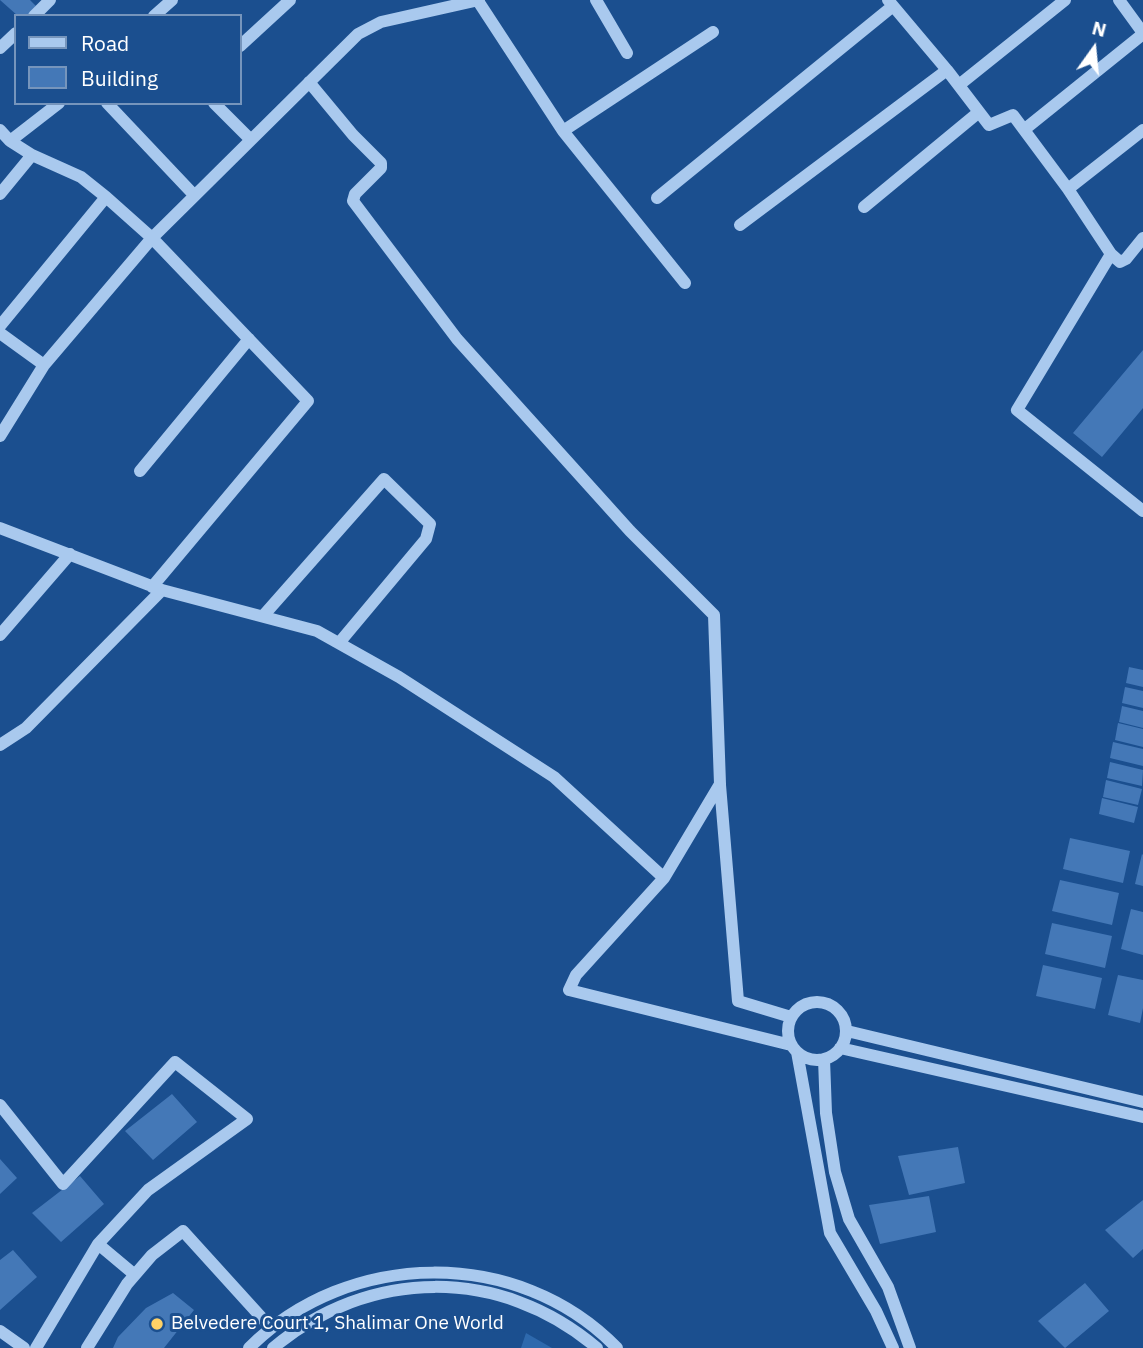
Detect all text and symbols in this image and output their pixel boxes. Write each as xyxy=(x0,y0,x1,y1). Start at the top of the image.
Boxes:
legend xyxy=(14,14,242,105)
north arrow xyxy=(1059,14,1129,84)
text: N xyxy=(1090,15,1109,42)
text: Road xyxy=(81,29,129,57)
text: Building xyxy=(81,64,158,92)
place label: Belvedere Court 1, Shalimar One World xyxy=(171,1313,504,1335)
marker: Belvedere Court 1, Shalimar One World xyxy=(149,1316,165,1332)

